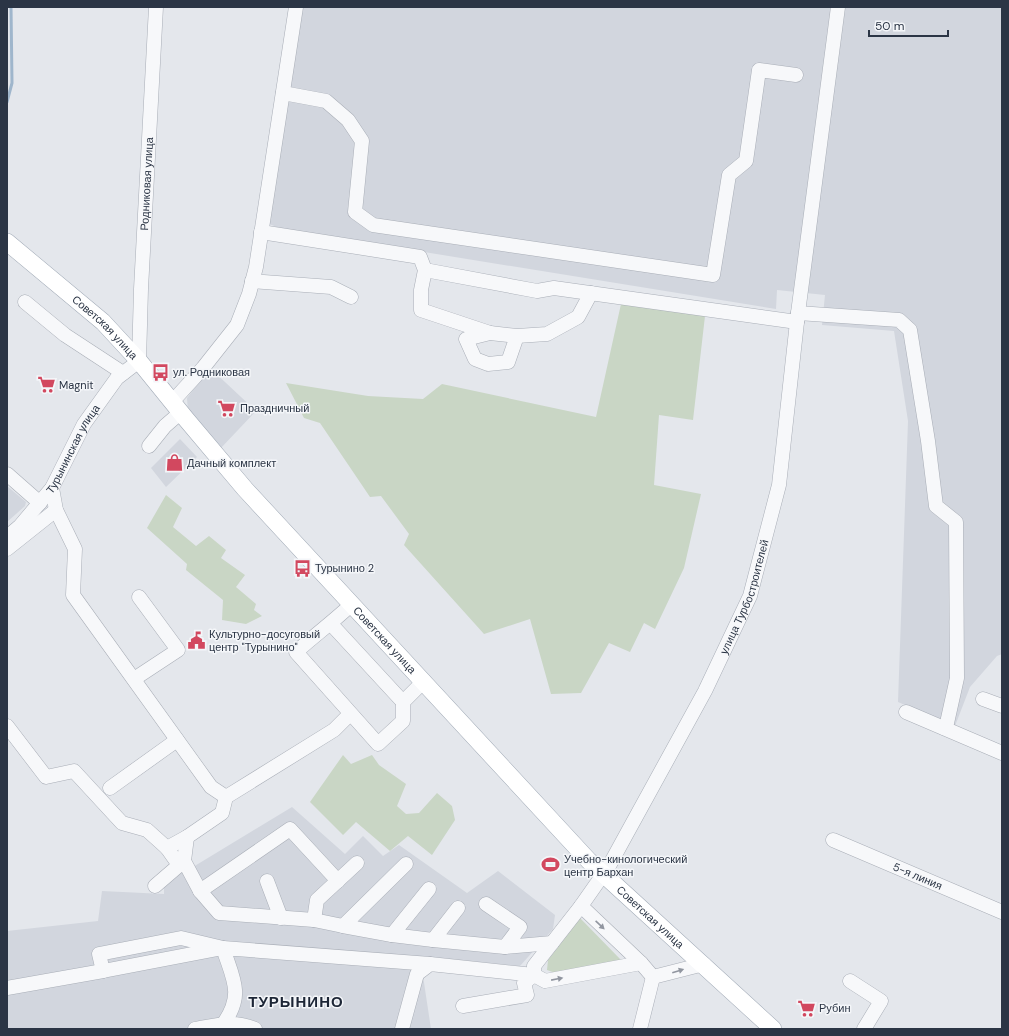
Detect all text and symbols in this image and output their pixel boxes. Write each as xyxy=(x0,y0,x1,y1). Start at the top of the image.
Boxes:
scale bar xyxy=(869,12,948,38)
text: 50 m xyxy=(875,18,904,34)
street label: Родниковая улица xyxy=(137,136,156,231)
street label: Советская улица xyxy=(69,292,141,363)
bus stop icon: ул. Родниковая xyxy=(150,362,170,382)
place label: ул. Родниковая xyxy=(173,365,250,379)
supermarket icon: Magnit xyxy=(36,375,56,395)
place label: Magnit xyxy=(59,378,94,392)
supermarket icon: Праздничный xyxy=(217,398,237,418)
street label: Турынинская улица xyxy=(43,401,103,497)
place label: Праздничный xyxy=(240,401,309,415)
shop icon: Дачный комплект xyxy=(164,453,184,473)
place label: Дачный комплект xyxy=(187,456,276,470)
street label: улица Турбостроителей xyxy=(716,538,771,656)
bus stop icon: Турынино 2 xyxy=(292,558,312,578)
place label: Турынино 2 xyxy=(315,561,374,575)
street label: Советская улица xyxy=(350,604,420,677)
place label: Культурно-досуговый центр "Турынино" xyxy=(209,627,320,654)
public building icon: Культурно-досуговый центр "Турынино" xyxy=(186,630,206,650)
place label: Учебно-кинологический центр Бархан xyxy=(564,852,687,879)
sports icon: Учебно-кинологический центр Бархан xyxy=(541,855,561,875)
street label: 5-я линия xyxy=(891,859,944,893)
street label: Советская улица xyxy=(614,883,688,952)
one-way arrow xyxy=(595,920,606,929)
one-way arrow xyxy=(673,968,685,974)
one-way arrow xyxy=(551,975,563,981)
district label: ТУРЫНИНО xyxy=(248,992,344,1012)
supermarket icon: Рубин xyxy=(796,998,816,1018)
place label: Рубин xyxy=(819,1001,850,1015)

